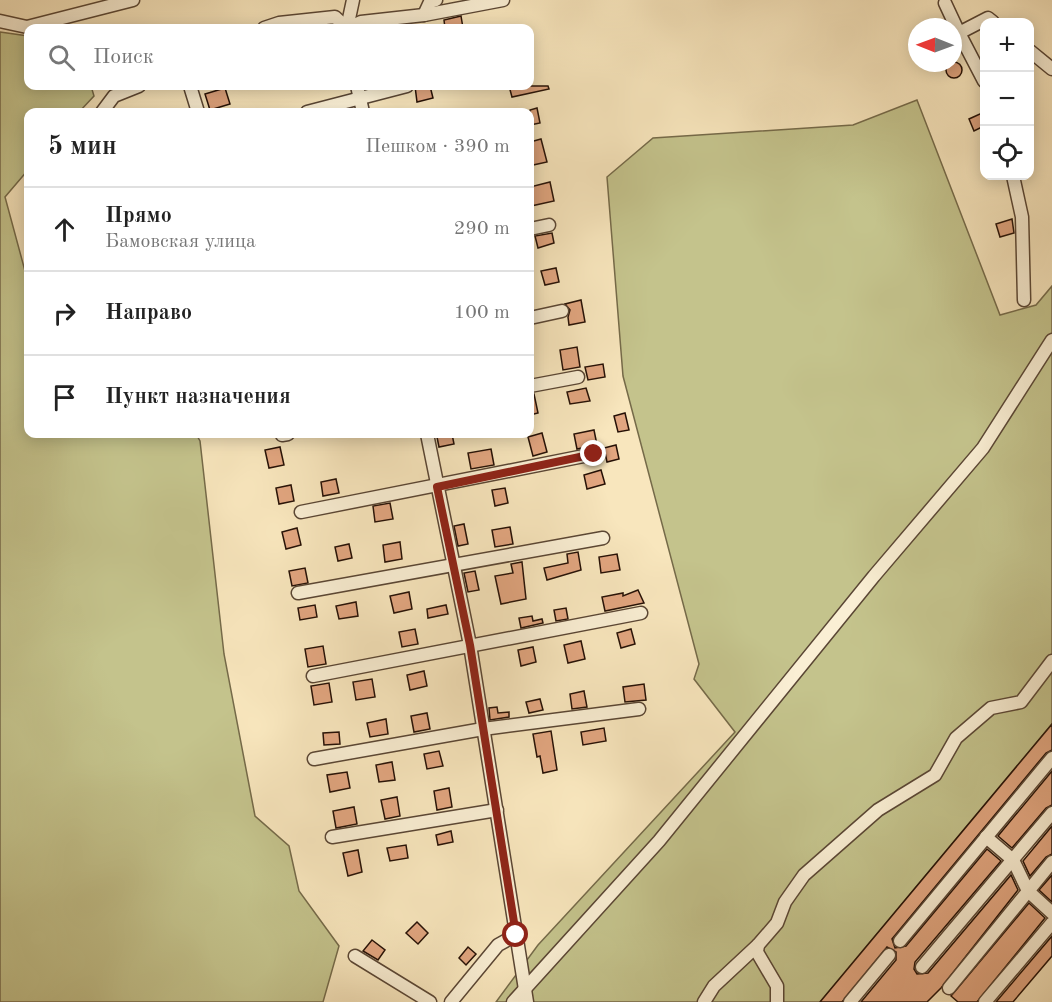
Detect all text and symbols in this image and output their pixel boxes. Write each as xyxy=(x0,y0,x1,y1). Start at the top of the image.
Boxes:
north arrow xyxy=(908,18,962,72)
map controls xyxy=(980,18,1034,180)
button: + xyxy=(980,18,1034,72)
search box xyxy=(24,24,534,90)
icon: search xyxy=(45,41,78,74)
text: Поиск xyxy=(93,46,154,68)
button: − xyxy=(980,72,1034,126)
button: locate xyxy=(980,126,1034,180)
text: 5 мин xyxy=(48,134,117,160)
text: Пешком · 390 m xyxy=(365,137,510,157)
text: Прямо xyxy=(105,205,172,227)
icon: ahead xyxy=(48,213,81,246)
text: 290 m xyxy=(454,219,510,239)
text: Бамовская улица xyxy=(105,232,256,252)
icon: right xyxy=(48,297,81,330)
text: Направо xyxy=(105,302,192,324)
text: 100 m xyxy=(454,303,510,323)
icon: arrive xyxy=(48,381,81,414)
text: Пункт назначения xyxy=(105,386,291,408)
route end xyxy=(580,440,606,466)
route start xyxy=(502,921,528,947)

